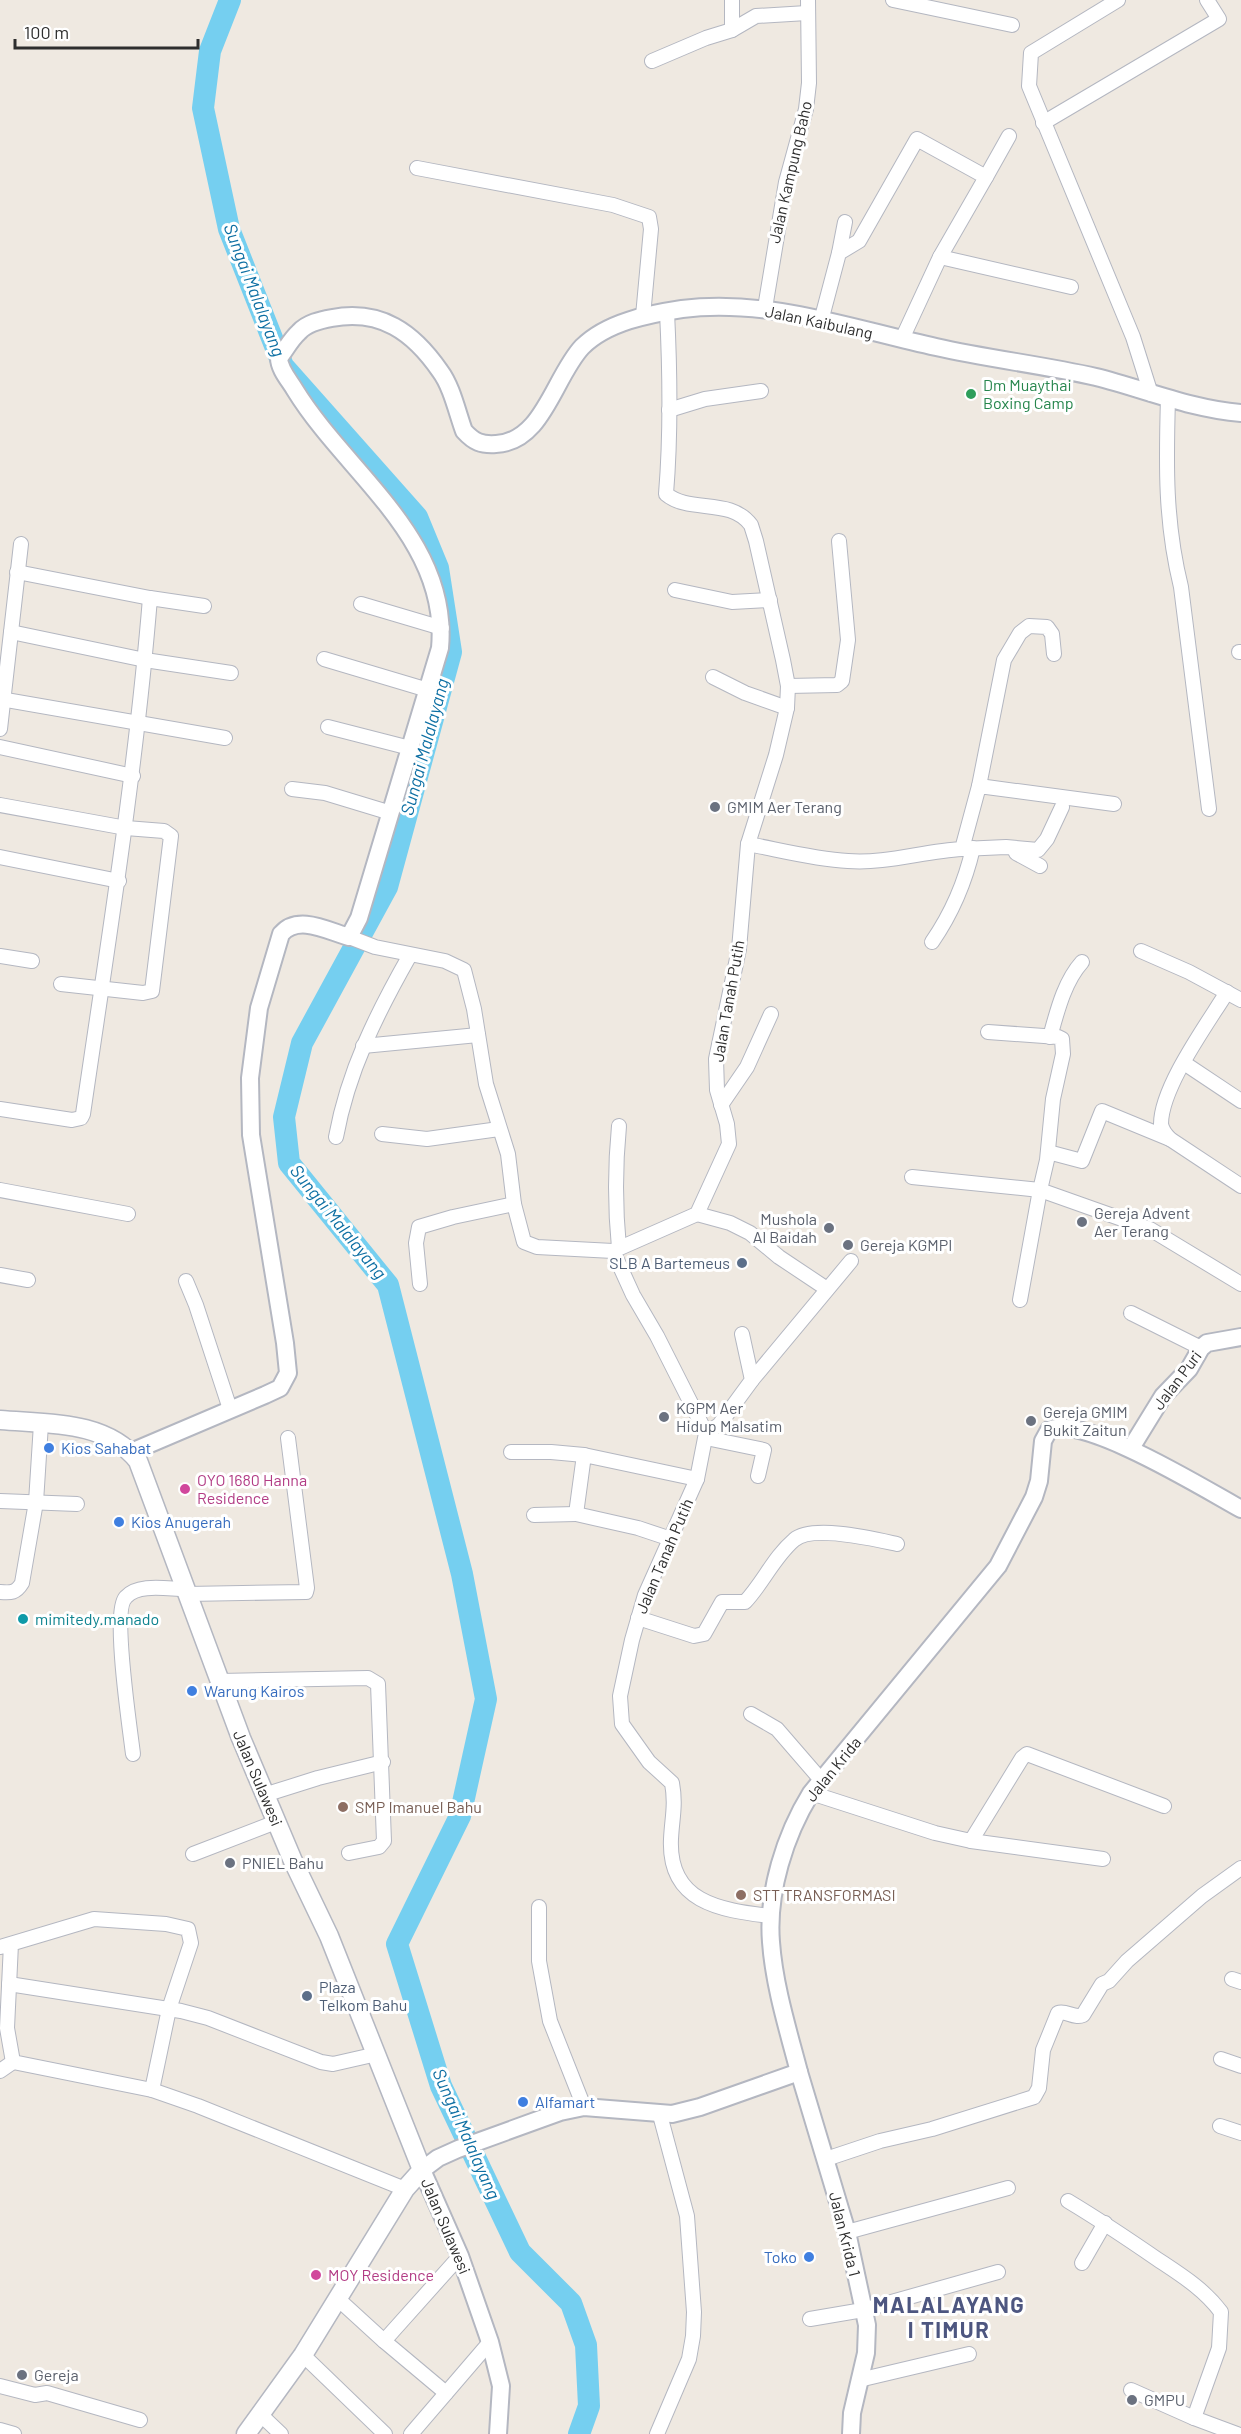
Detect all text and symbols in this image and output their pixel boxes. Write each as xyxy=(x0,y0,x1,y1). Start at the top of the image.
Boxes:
scale bar xyxy=(15,12,198,50)
text: 100 m xyxy=(24,21,69,43)
street label: Jalan Kampung Baho xyxy=(764,99,815,245)
water label: Sungai Malalayang xyxy=(219,220,290,359)
street label: Jalan Kaibulang xyxy=(764,301,875,342)
place label: Dm Muaythai Boxing Camp xyxy=(983,375,1074,412)
marker: Dm Muaythai Boxing Camp xyxy=(964,387,978,401)
water label: Sungai Malalayang xyxy=(395,676,453,818)
place label: GMIM Aer Terang xyxy=(727,797,842,816)
marker: GMIM Aer Terang xyxy=(708,800,722,814)
street label: Jalan Tanah Putih xyxy=(707,939,748,1063)
water label: Sungai Malalayang xyxy=(286,1160,392,1283)
place label: Gereja Advent Aer Terang xyxy=(1094,1203,1190,1240)
place label: Mushola Al Baidah xyxy=(753,1209,817,1246)
marker: Gereja Advent Aer Terang xyxy=(1075,1215,1089,1229)
marker: Mushola Al Baidah xyxy=(822,1221,836,1235)
place label: Gereja KGMPI xyxy=(860,1235,952,1254)
marker: Gereja KGMPI xyxy=(841,1238,855,1252)
place label: SLB A Bartemeus xyxy=(609,1253,730,1272)
marker: SLB A Bartemeus xyxy=(735,1256,749,1270)
street label: Jalan Puri xyxy=(1148,1346,1205,1413)
place label: KGPM Aer Hidup Malsatim xyxy=(676,1398,782,1435)
place label: Gereja GMIM Bukit Zaitun xyxy=(1043,1402,1128,1439)
marker: KGPM Aer Hidup Malsatim xyxy=(657,1410,671,1424)
marker: Gereja GMIM Bukit Zaitun xyxy=(1024,1414,1038,1428)
place label: Kios Sahabat xyxy=(61,1438,151,1457)
marker: Kios Sahabat xyxy=(42,1441,56,1455)
place label: OYO 1680 Hanna Residence xyxy=(197,1470,307,1507)
marker: OYO 1680 Hanna Residence xyxy=(178,1482,192,1496)
street label: Jalan Tanah Putih xyxy=(631,1495,696,1616)
place label: Kios Anugerah xyxy=(131,1512,231,1531)
marker: Kios Anugerah xyxy=(112,1515,126,1529)
place label: mimitedy.manado xyxy=(35,1609,159,1628)
marker: mimitedy.manado xyxy=(16,1612,30,1626)
place label: Warung Kairos xyxy=(204,1681,304,1700)
marker: Warung Kairos xyxy=(185,1684,199,1698)
street label: Jalan Sulawesi xyxy=(230,1727,287,1829)
street label: Jalan Krida xyxy=(801,1733,864,1805)
place label: SMP Imanuel Bahu xyxy=(355,1797,482,1816)
marker: SMP Imanuel Bahu xyxy=(336,1800,350,1814)
place label: PNIEL Bahu xyxy=(242,1853,324,1872)
marker: PNIEL Bahu xyxy=(223,1856,237,1870)
place label: STT TRANSFORMASI xyxy=(753,1885,896,1904)
marker: STT TRANSFORMASI xyxy=(734,1888,748,1902)
place label: Plaza Telkom Bahu xyxy=(319,1977,407,2014)
marker: Plaza Telkom Bahu xyxy=(300,1989,314,2003)
water label: Sungai Malalayang xyxy=(428,2065,506,2202)
place label: Alfamart xyxy=(535,2092,595,2111)
marker: Alfamart xyxy=(516,2095,530,2109)
street label: Jalan Sulawesi xyxy=(418,2175,475,2277)
street label: Jalan Krida 1 xyxy=(826,2190,865,2278)
place label: Toko xyxy=(764,2247,797,2266)
marker: Toko xyxy=(802,2250,816,2264)
place label: MOY Residence xyxy=(328,2265,434,2284)
marker: MOY Residence xyxy=(309,2268,323,2282)
district label: MALALAYANG I TIMUR xyxy=(873,2291,1025,2342)
place label: Gereja xyxy=(34,2365,79,2384)
marker: Gereja xyxy=(15,2368,29,2382)
place label: GMPU xyxy=(1144,2390,1185,2409)
marker: GMPU xyxy=(1125,2393,1139,2407)

